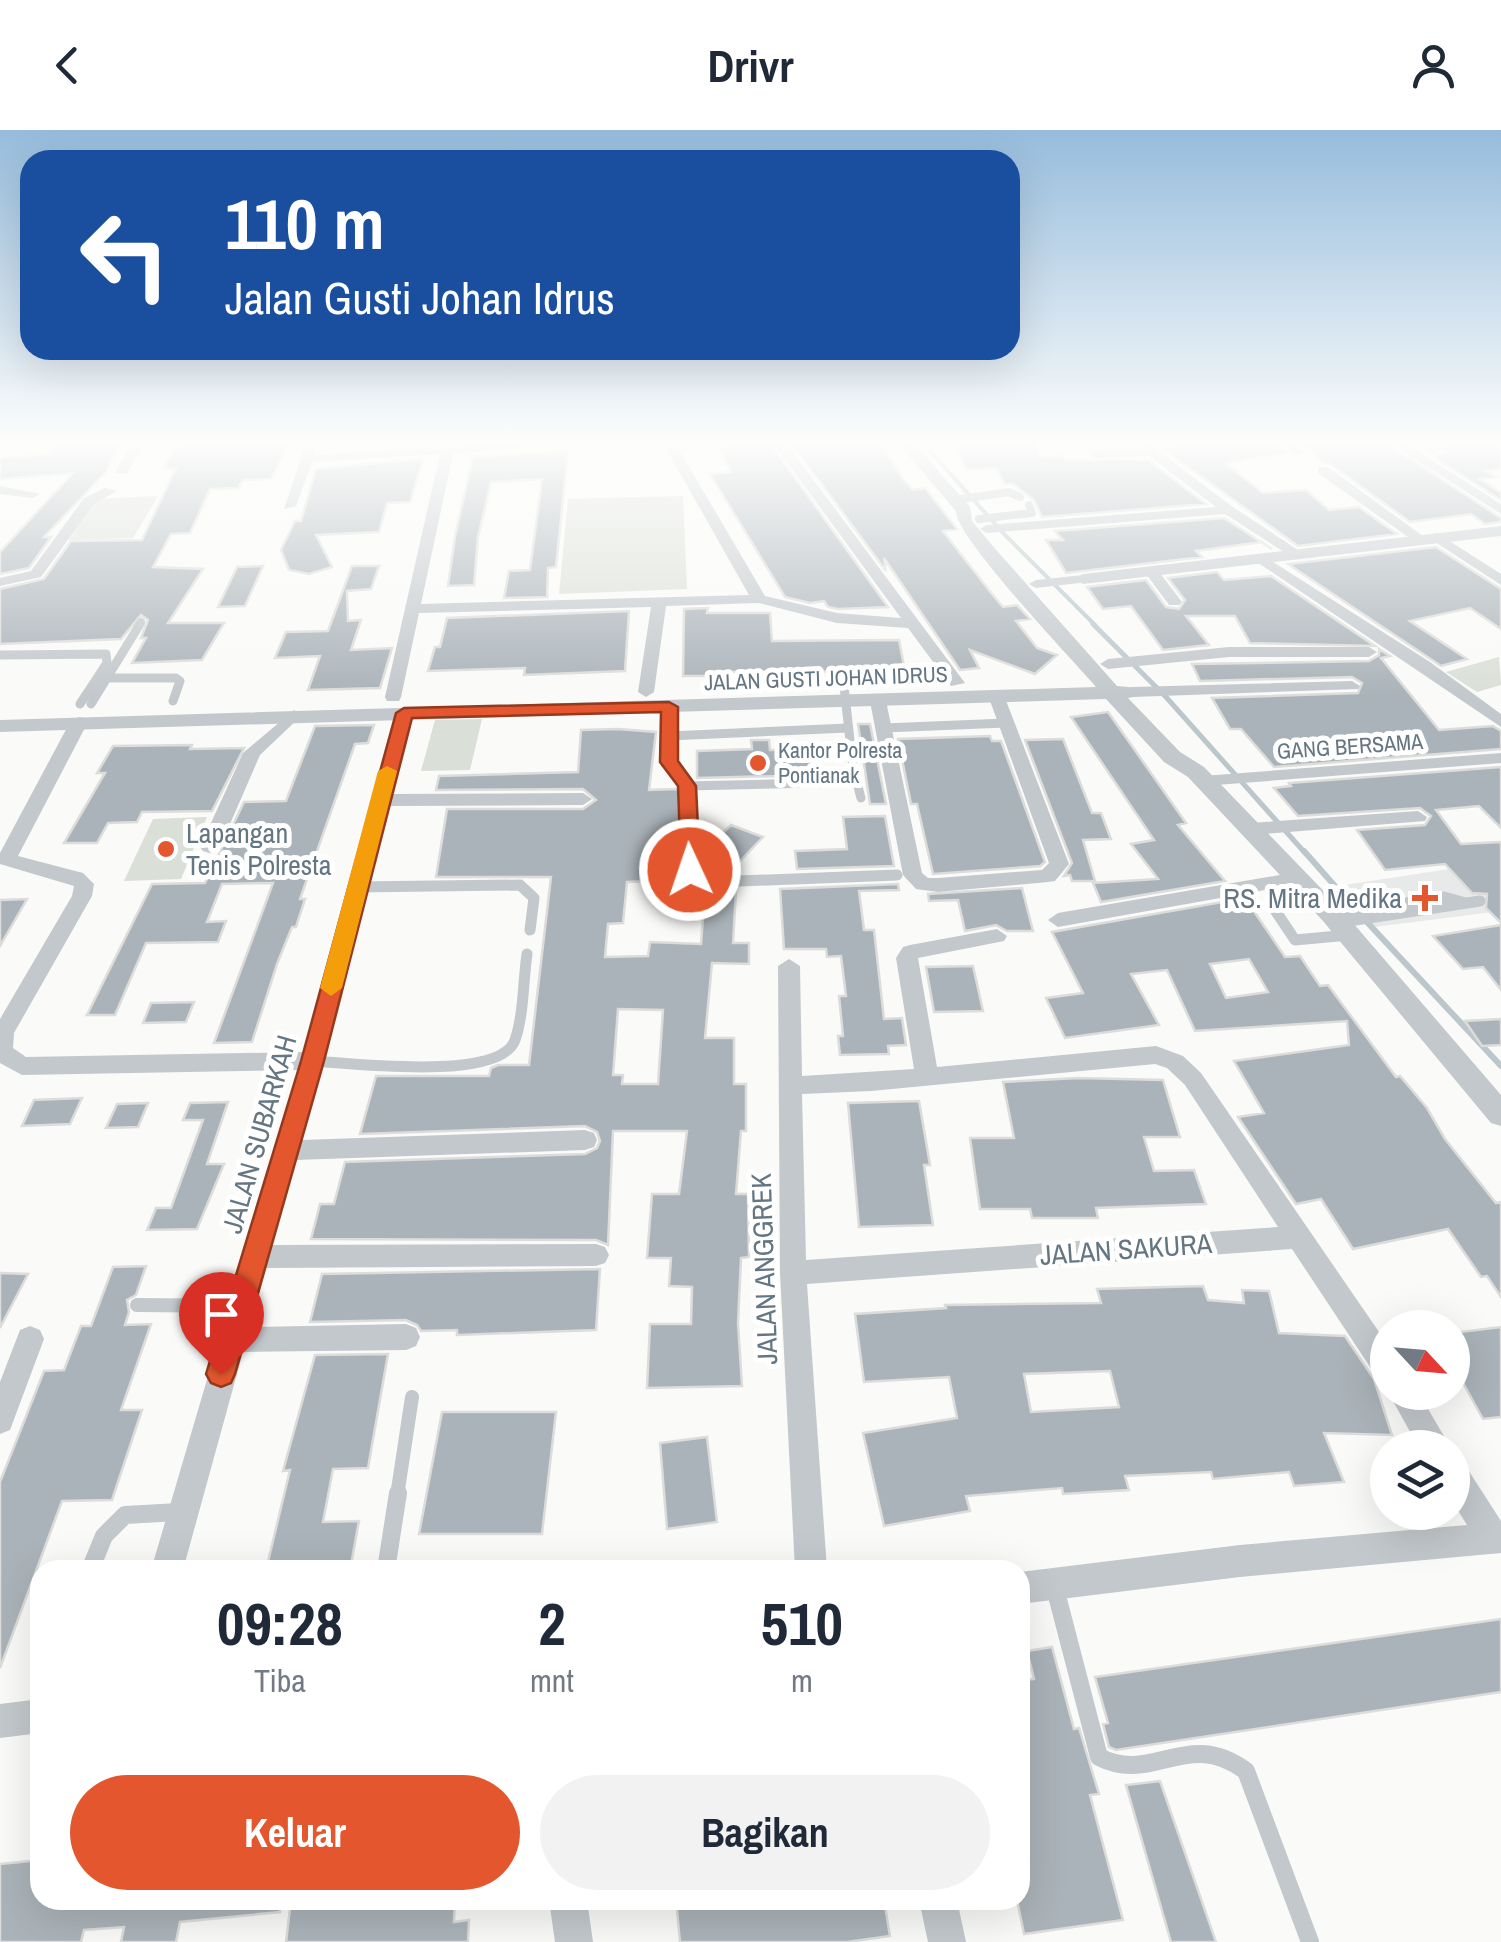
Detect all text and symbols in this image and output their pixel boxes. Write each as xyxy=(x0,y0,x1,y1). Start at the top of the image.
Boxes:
text: Drivr xyxy=(707,35,794,96)
icon: back xyxy=(40,38,95,93)
icon: person xyxy=(1406,38,1461,93)
text: 110 m xyxy=(225,177,385,271)
icon: left xyxy=(60,190,190,320)
text: Jalan Gusti Johan Idrus xyxy=(225,267,615,328)
street label: JALAN GUSTI JOHAN IDRUS xyxy=(704,659,948,697)
street label: GANG BERSAMA xyxy=(1276,726,1425,766)
place label: Kantor Polresta Pontianak xyxy=(778,735,902,790)
marker: Kantor Polresta Pontianak xyxy=(747,752,769,774)
place label: Lapangan Tenis Polresta xyxy=(186,814,332,884)
position arrow xyxy=(638,818,742,922)
marker: Lapangan Tenis Polresta xyxy=(155,838,177,860)
place label: RS. Mitra Medika xyxy=(1223,879,1402,917)
marker: RS. Mitra Medika xyxy=(1412,885,1438,911)
street label: JALAN SUBARKAH xyxy=(213,1031,305,1237)
street label: JALAN ANGGREK xyxy=(742,1173,786,1365)
street label: JALAN SAKURA xyxy=(1039,1224,1214,1274)
pin xyxy=(179,1272,264,1375)
icon: arrive xyxy=(194,1287,249,1342)
north arrow xyxy=(1370,1310,1470,1410)
map controls xyxy=(1370,1310,1470,1530)
button: layers xyxy=(1370,1430,1470,1530)
text: 09:28 xyxy=(217,1583,343,1664)
text: 2 xyxy=(538,1583,566,1664)
text: 510 xyxy=(761,1583,843,1664)
text: Tiba xyxy=(254,1659,306,1702)
text: mnt xyxy=(530,1659,574,1702)
text: m xyxy=(791,1659,813,1702)
button: Keluar xyxy=(70,1775,520,1890)
button: Bagikan xyxy=(540,1775,990,1890)

